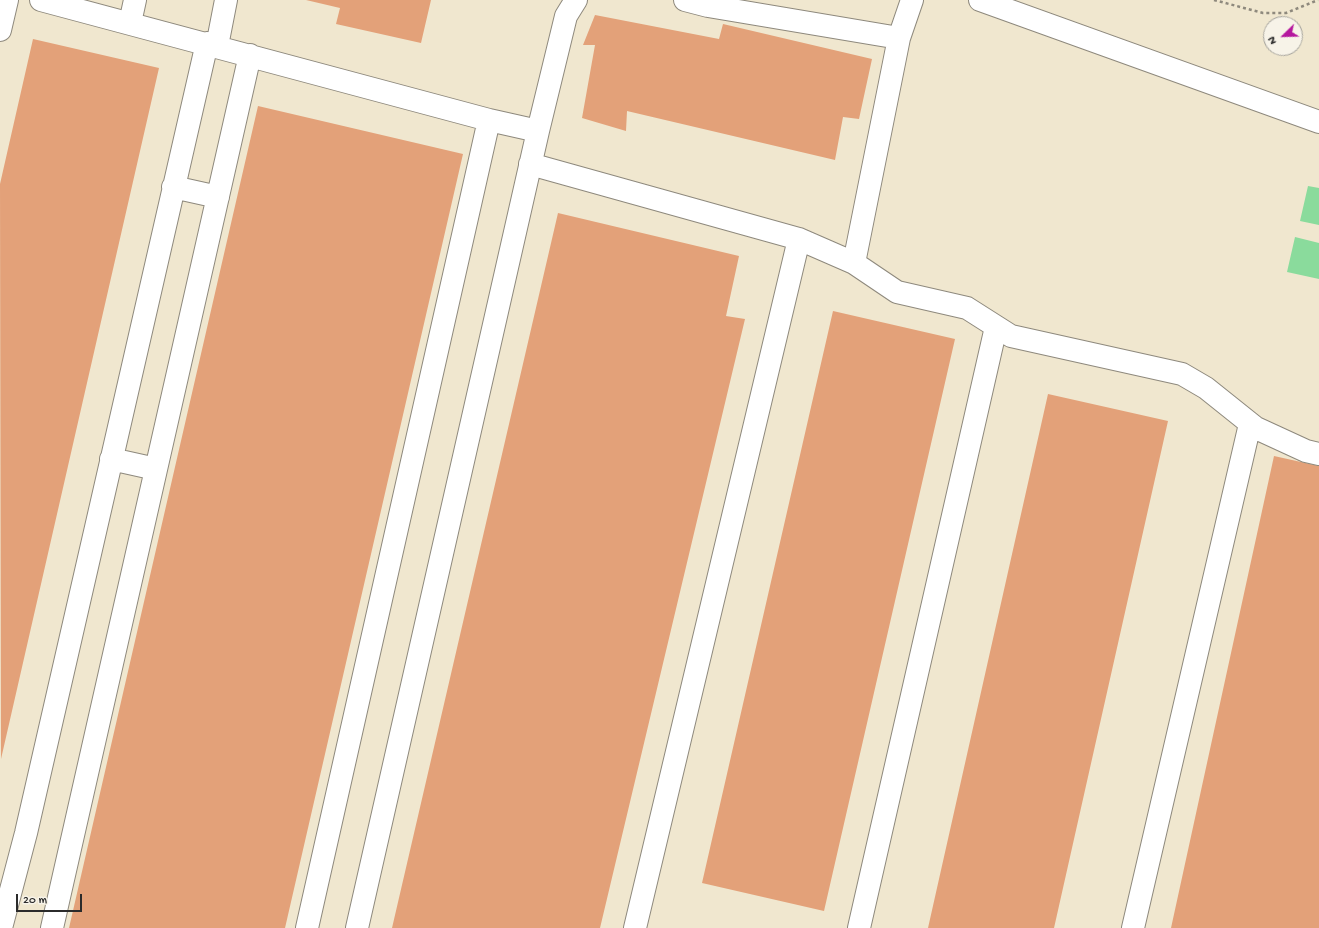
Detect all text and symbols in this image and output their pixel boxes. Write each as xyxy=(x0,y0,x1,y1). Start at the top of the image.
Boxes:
north arrow xyxy=(1263,16,1303,56)
text: N xyxy=(1266,35,1280,46)
scale bar xyxy=(18,886,84,912)
text: 20 m xyxy=(23,894,47,908)

